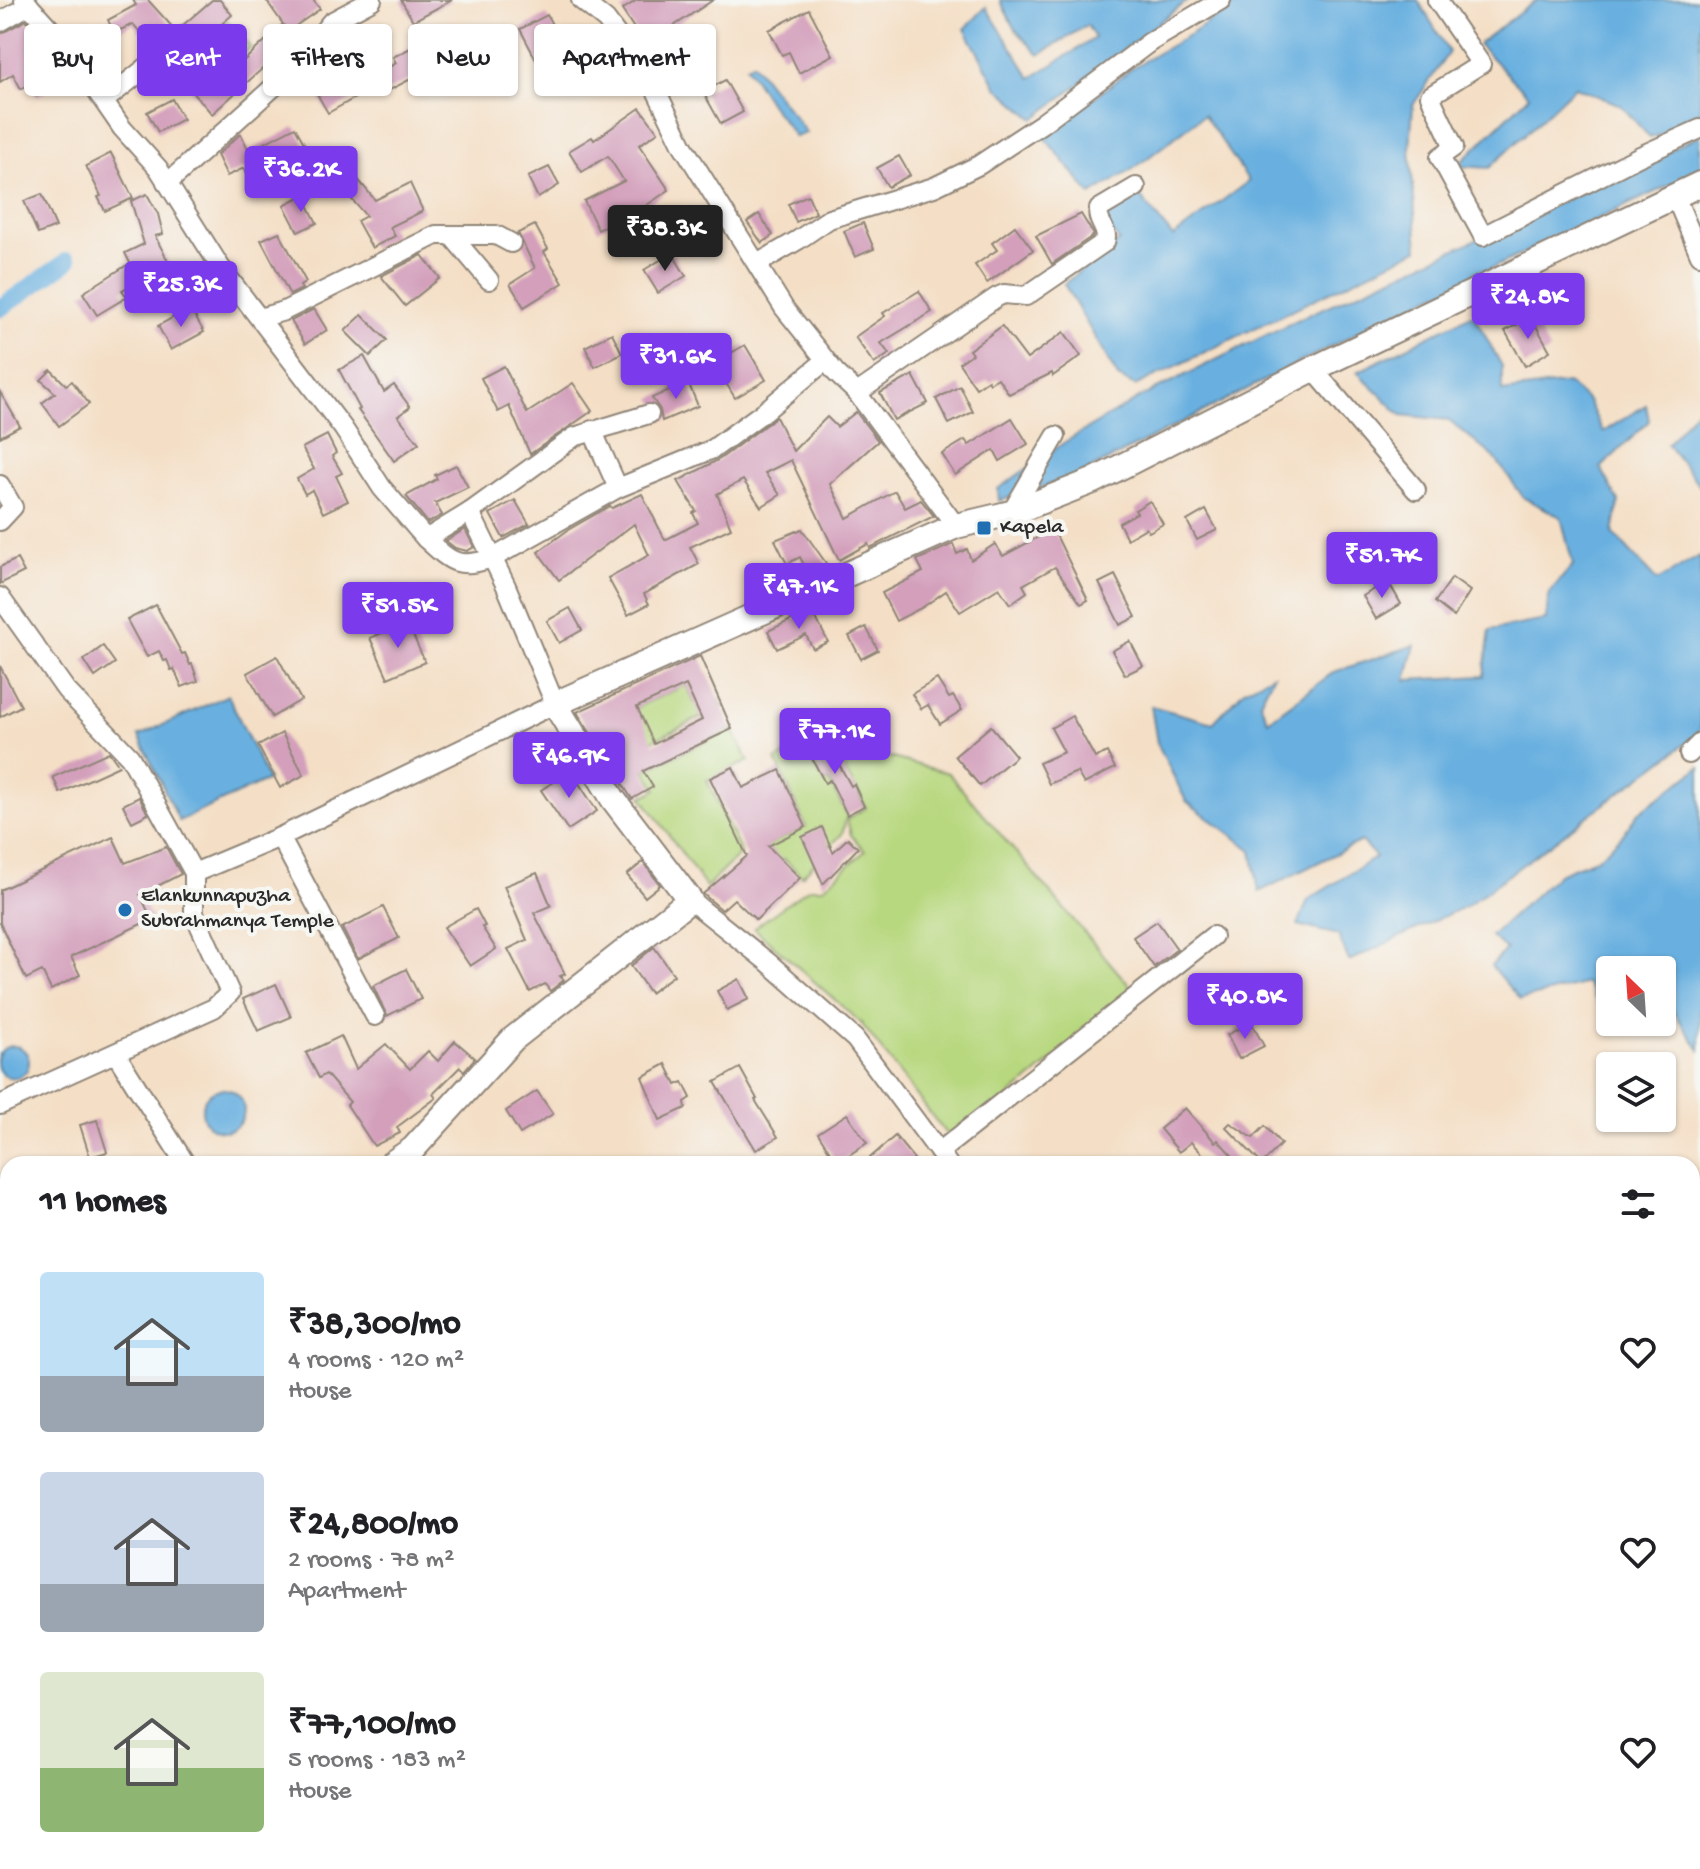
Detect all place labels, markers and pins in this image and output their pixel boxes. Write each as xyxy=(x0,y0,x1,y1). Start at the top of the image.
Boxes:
pin: ₹36.2K xyxy=(236,146,366,214)
pin: ₹38.3K xyxy=(600,205,730,273)
pin: ₹25.3K xyxy=(116,261,246,329)
pin: ₹24.8K xyxy=(1463,273,1593,341)
pin: ₹31.6K xyxy=(611,333,741,401)
place label: Kapela xyxy=(1000,515,1064,541)
marker: Kapela xyxy=(975,519,993,537)
pin: ₹51.7K xyxy=(1317,532,1447,600)
pin: ₹47.1K xyxy=(734,563,864,631)
pin: ₹51.5K xyxy=(333,582,463,650)
pin: ₹77.1K xyxy=(770,708,900,776)
pin: ₹46.9K xyxy=(504,732,634,800)
place label: Elankunnapuzha Subrahmanya Temple xyxy=(141,884,335,935)
marker: Elankunnapuzha Subrahmanya Temple xyxy=(116,901,134,919)
pin: ₹40.8K xyxy=(1180,973,1310,1041)

